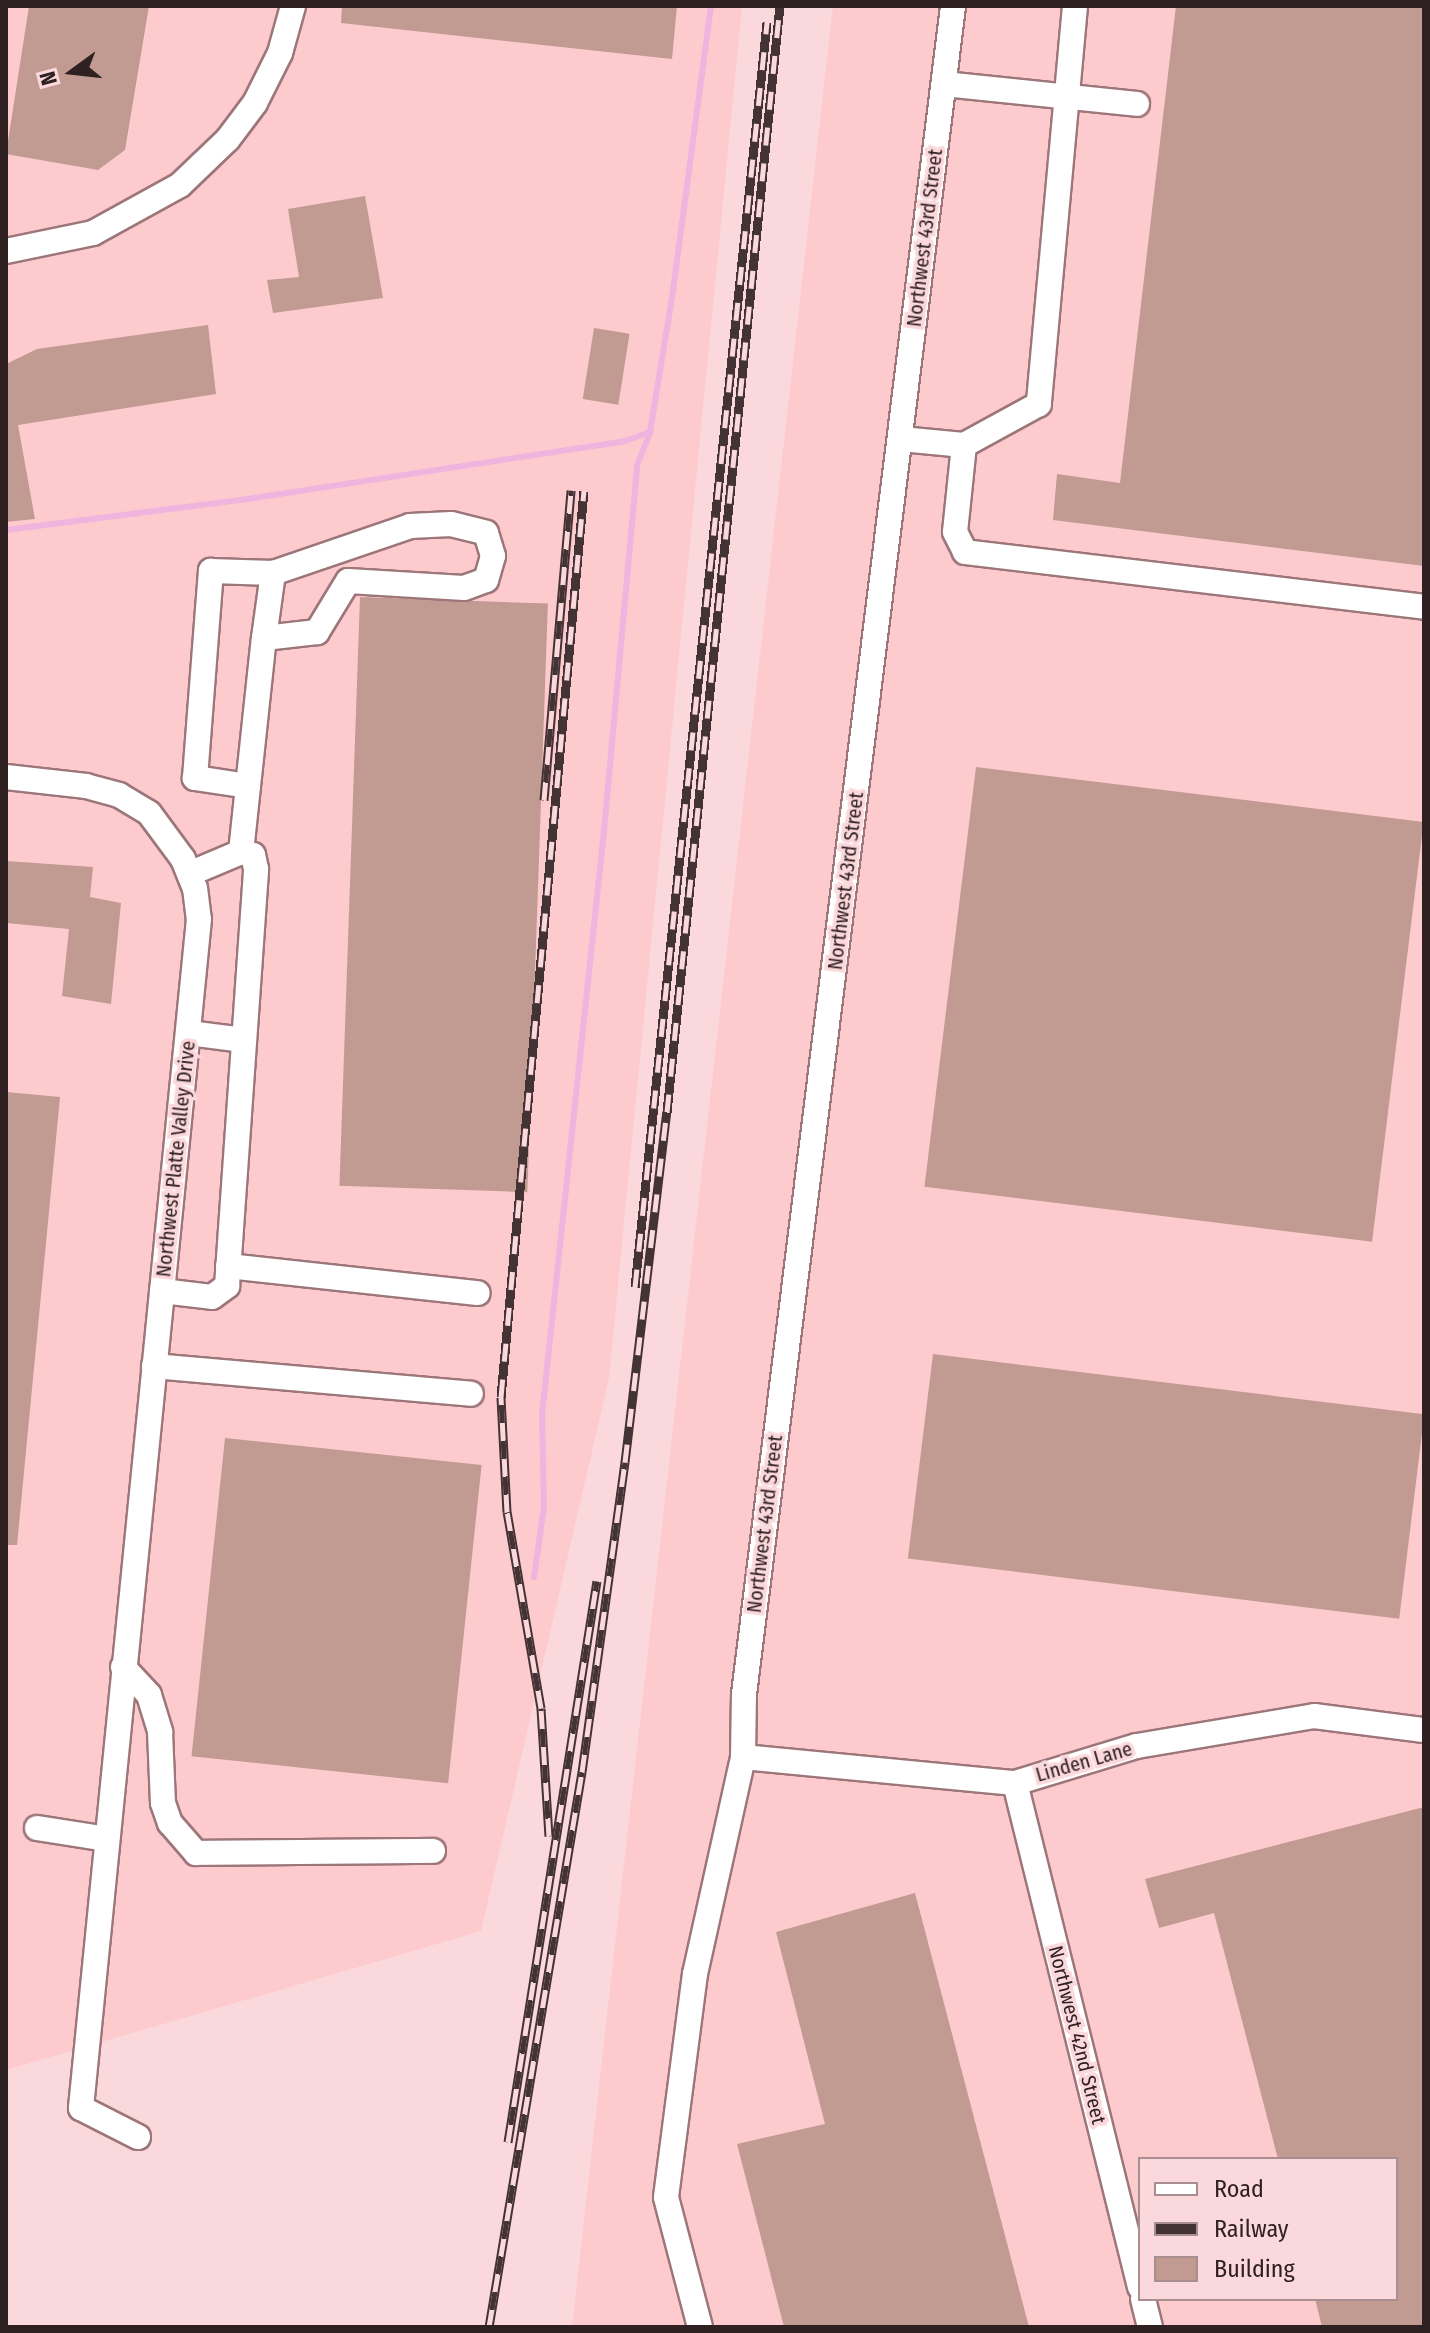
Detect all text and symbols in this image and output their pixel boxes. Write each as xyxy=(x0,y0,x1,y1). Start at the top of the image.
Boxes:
north arrow xyxy=(32,32,112,112)
text: N xyxy=(34,68,63,88)
street label: Northwest 43rd Street xyxy=(902,148,948,328)
street label: Northwest 43rd Street xyxy=(823,791,869,971)
street label: Northwest Platte Valley Drive xyxy=(152,1040,200,1278)
street label: Northwest 43rd Street xyxy=(742,1434,788,1614)
street label: Linden Lane xyxy=(1033,1737,1135,1787)
street label: Northwest 42nd Street xyxy=(1043,1943,1111,2127)
legend xyxy=(1138,2157,1398,2301)
text: Road xyxy=(1214,2175,1264,2203)
text: Railway xyxy=(1214,2215,1289,2243)
text: Building xyxy=(1214,2255,1295,2283)

